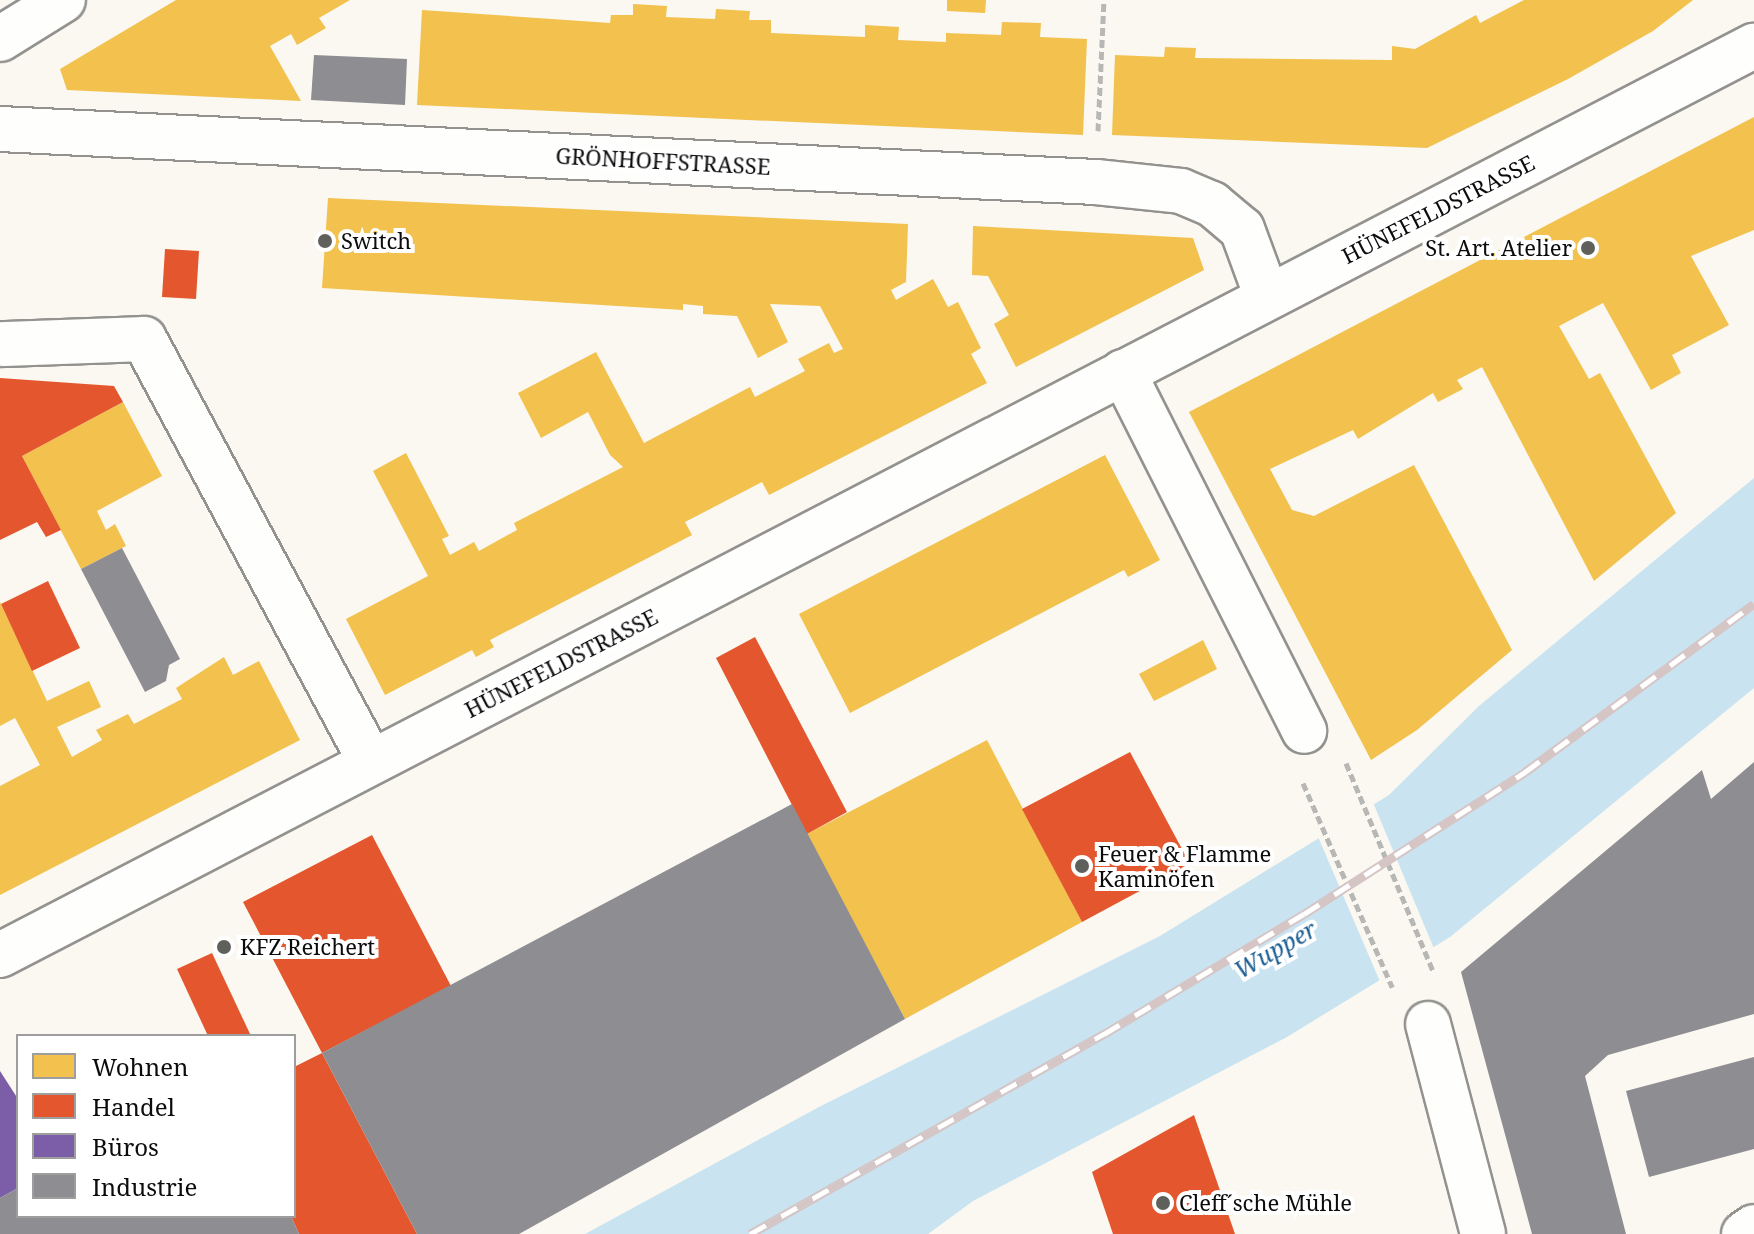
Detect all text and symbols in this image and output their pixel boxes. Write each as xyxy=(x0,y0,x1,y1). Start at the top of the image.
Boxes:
street label: GRÖNHOFFSTRASSE xyxy=(555,142,771,180)
street label: HÜNEFELDSTRASSE xyxy=(1337,149,1539,269)
place label: Switch xyxy=(341,228,411,254)
marker: Switch xyxy=(316,232,334,250)
place label: St. Art. Atelier xyxy=(1425,235,1572,261)
marker: St. Art. Atelier xyxy=(1579,239,1597,257)
street label: HÜNEFELDSTRASSE xyxy=(460,603,662,723)
place label: Feuer & Flamme Kaminöfen xyxy=(1098,840,1271,892)
marker: Feuer & Flamme Kaminöfen xyxy=(1073,857,1091,875)
water label: Wupper xyxy=(1229,914,1321,984)
place label: KFZ Reichert xyxy=(240,934,375,960)
marker: KFZ Reichert xyxy=(215,938,233,956)
legend xyxy=(16,1034,296,1218)
text: Wohnen xyxy=(92,1050,189,1083)
text: Handel xyxy=(92,1090,175,1123)
text: Büros xyxy=(92,1130,159,1163)
text: Industrie xyxy=(92,1170,197,1203)
place label: Cleff´sche Mühle xyxy=(1179,1190,1352,1216)
marker: Cleff´sche Mühle xyxy=(1154,1194,1172,1212)

